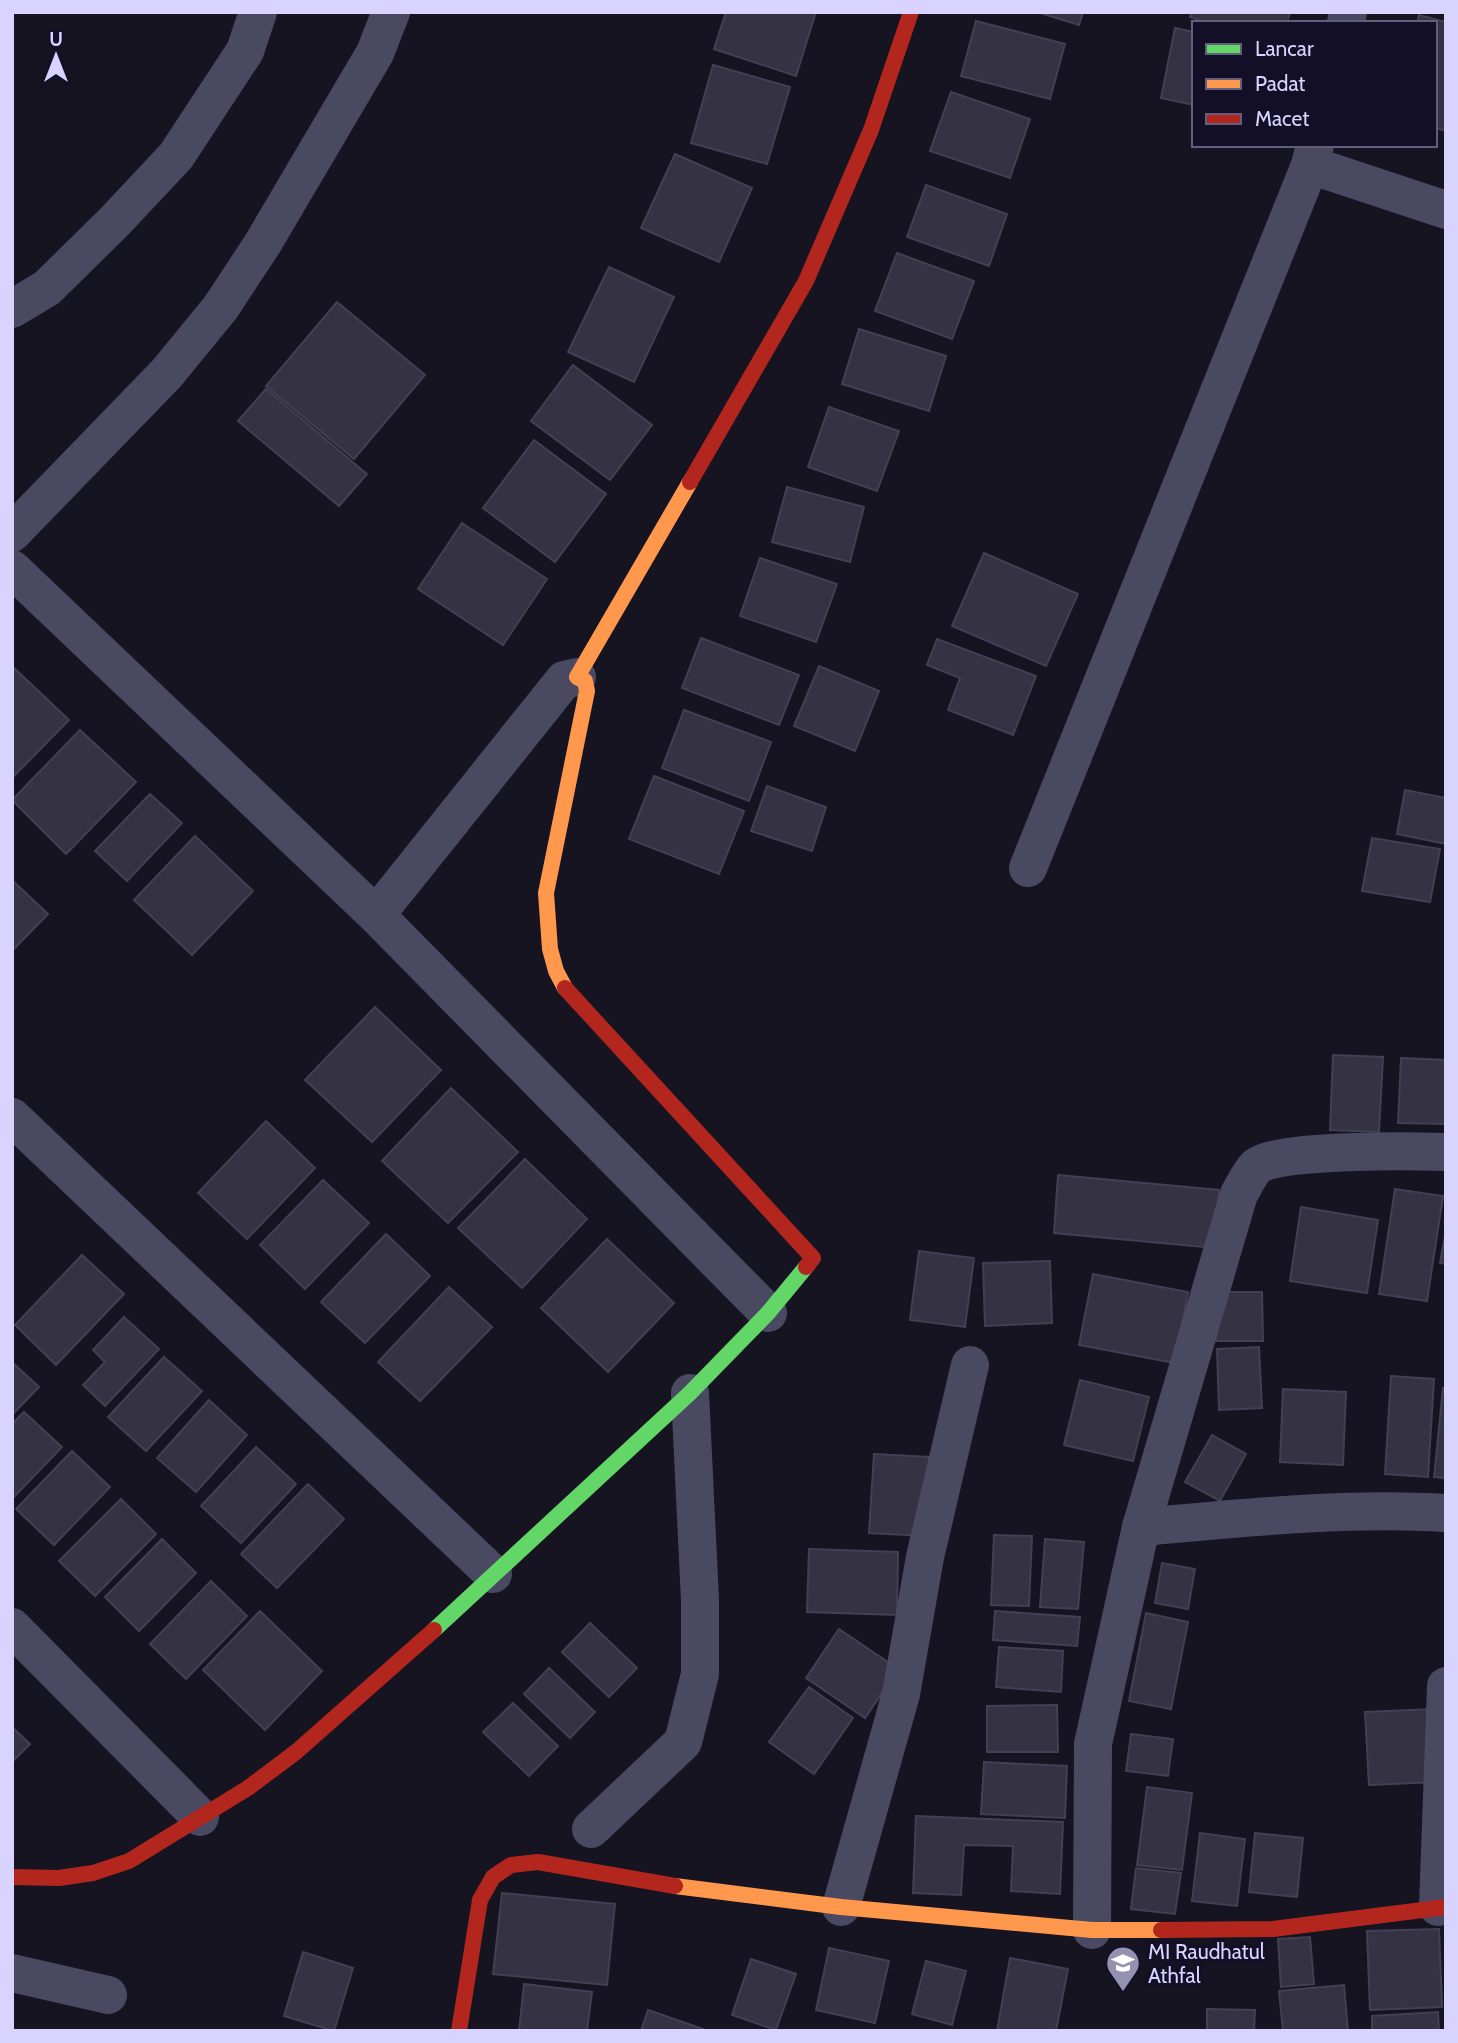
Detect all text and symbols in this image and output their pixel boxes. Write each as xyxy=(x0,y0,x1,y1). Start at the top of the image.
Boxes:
north arrow xyxy=(21,21,91,91)
legend xyxy=(1192,21,1437,147)
text: U xyxy=(49,28,63,51)
text: Lancar xyxy=(1255,36,1314,61)
text: Padat xyxy=(1255,71,1305,96)
text: Macet xyxy=(1255,106,1309,131)
place label: MI Raudhatul Athfal xyxy=(1148,1939,1265,1988)
school or university icon: MI Raudhatul Athfal xyxy=(1104,1944,1142,1993)

